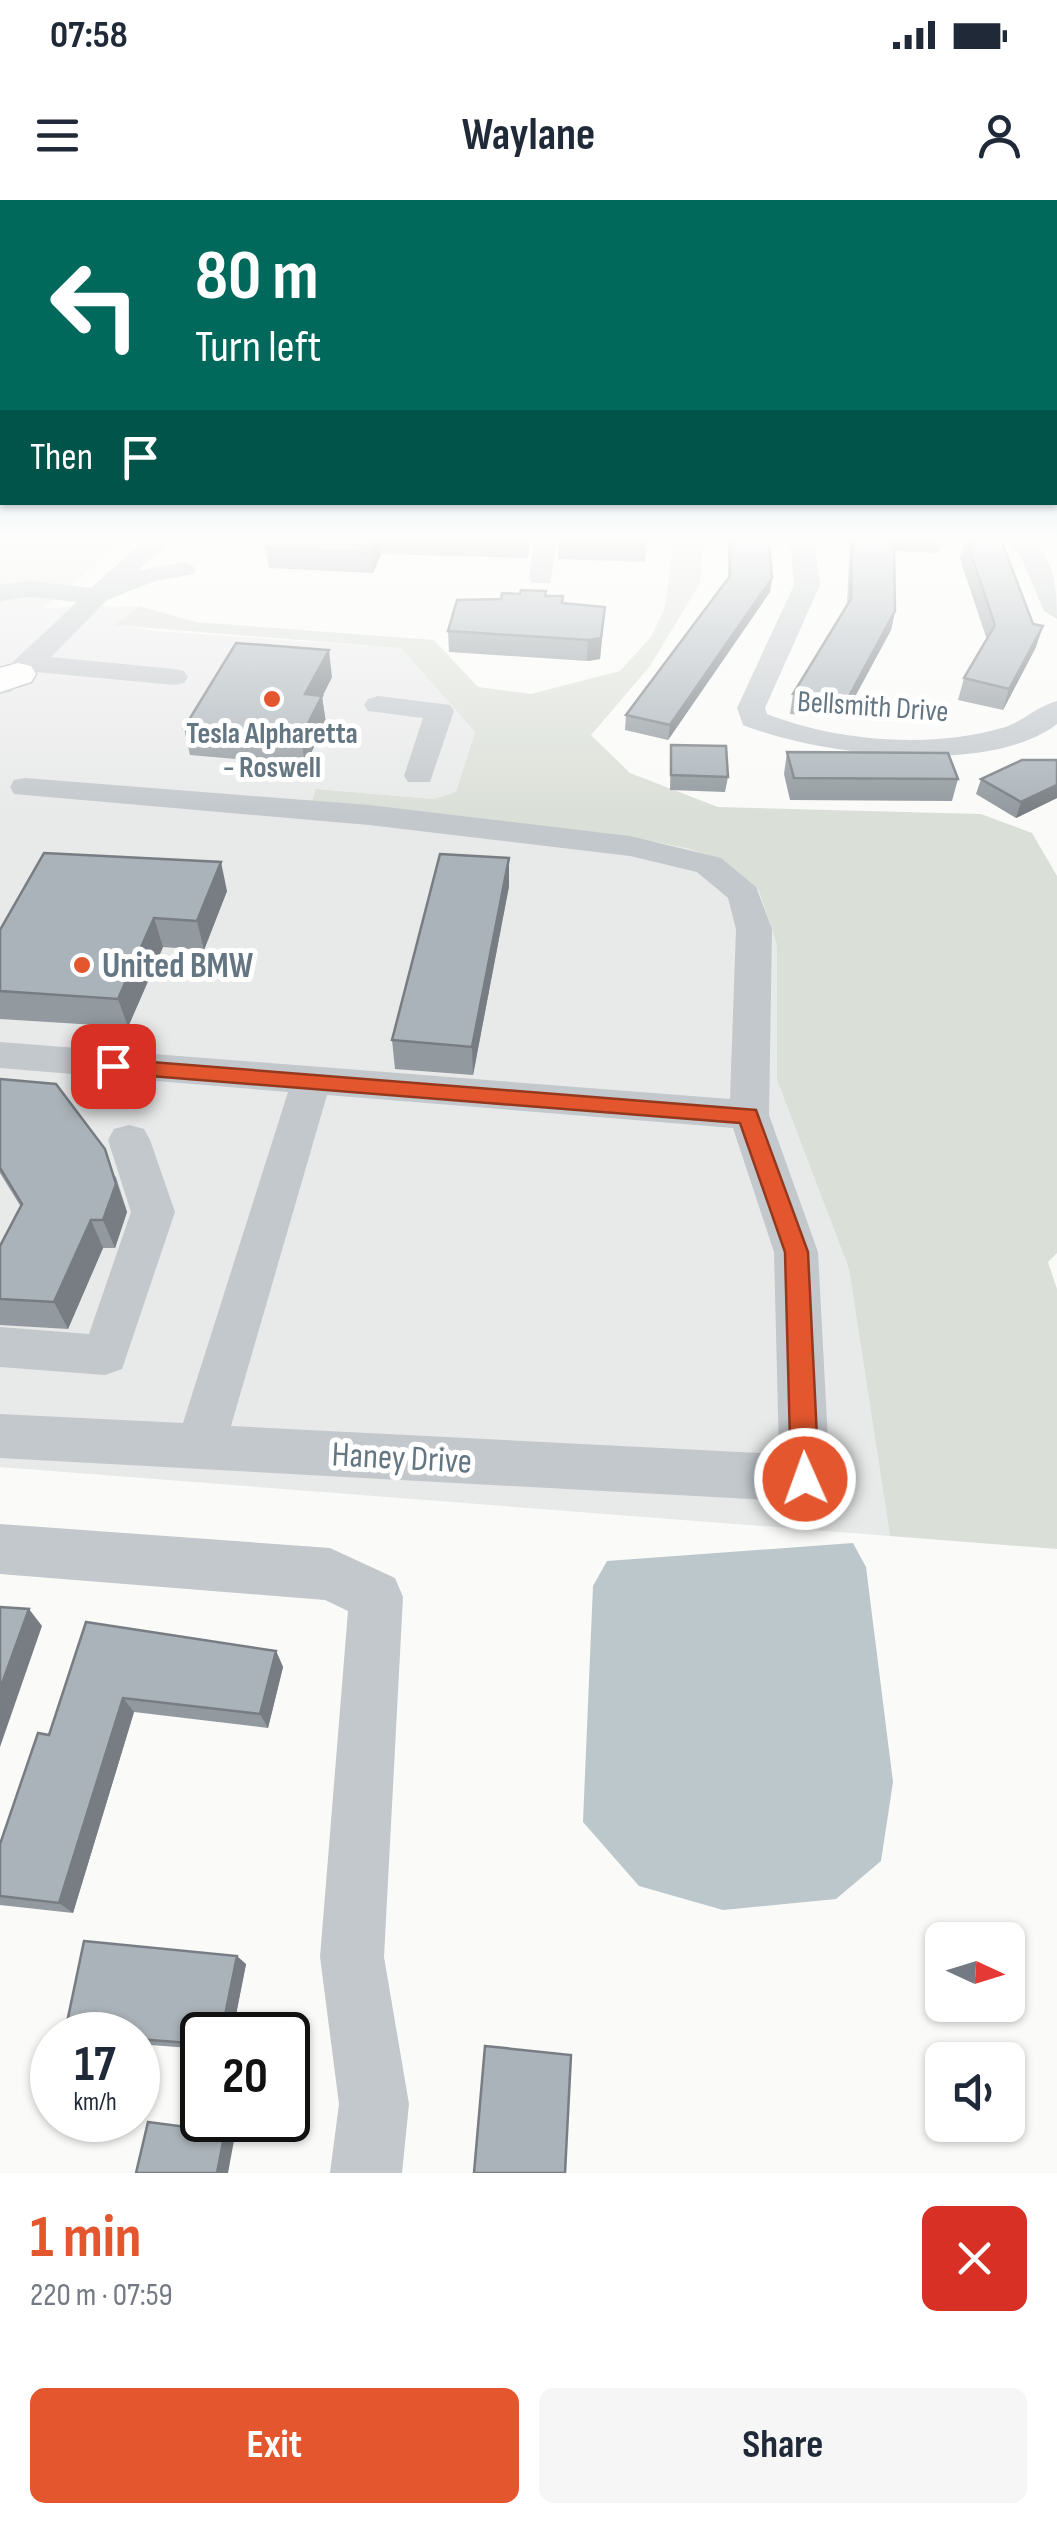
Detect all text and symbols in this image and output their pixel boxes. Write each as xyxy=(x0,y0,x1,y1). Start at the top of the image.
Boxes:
text: 07:58 xyxy=(50,13,128,58)
icon: menu xyxy=(30,108,85,163)
text: Waylane xyxy=(462,108,595,163)
icon: person xyxy=(972,108,1027,163)
text: 80 m xyxy=(195,235,319,319)
icon: left xyxy=(30,240,160,370)
text: Turn left xyxy=(195,320,321,375)
icon: arrive xyxy=(113,430,168,485)
text: Then xyxy=(30,435,93,480)
street label: Bellsmith Drive xyxy=(796,684,950,730)
marker: Tesla Alpharetta - Roswell xyxy=(261,688,283,710)
place label: Tesla Alpharetta - Roswell xyxy=(186,716,358,786)
place label: United BMW xyxy=(102,945,254,988)
marker: United BMW xyxy=(71,954,93,976)
pin xyxy=(71,1024,156,1109)
icon: arrive xyxy=(86,1039,141,1094)
position arrow xyxy=(753,1427,857,1531)
street label: Haney Drive xyxy=(331,1433,473,1484)
north arrow xyxy=(925,1922,1025,2022)
map controls xyxy=(925,1922,1025,2142)
speed limit sign: 20 xyxy=(180,2012,310,2142)
text: 17 xyxy=(74,2035,116,2095)
button: sound xyxy=(925,2042,1025,2142)
text: km/h xyxy=(73,2087,117,2118)
text: 1 min xyxy=(30,2202,142,2274)
button: close xyxy=(922,2206,1027,2311)
text: 220 m · 07:59 xyxy=(30,2276,173,2315)
button: Exit xyxy=(30,2388,519,2503)
button: Share xyxy=(539,2388,1027,2503)

